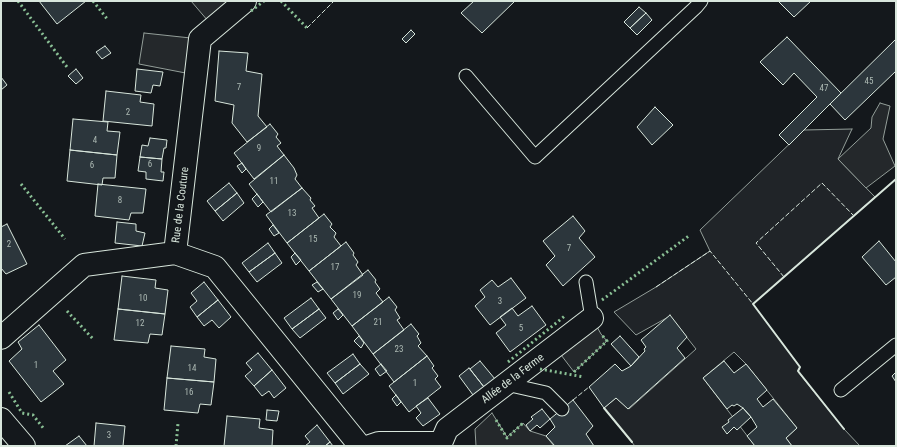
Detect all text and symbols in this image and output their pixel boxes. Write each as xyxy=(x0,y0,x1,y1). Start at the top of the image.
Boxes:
house number: 45 xyxy=(865,77,873,87)
house number: 7 xyxy=(237,83,241,93)
house number: 47 xyxy=(820,84,828,94)
house number: 2 xyxy=(126,108,130,118)
house number: 4 xyxy=(93,136,97,146)
house number: 9 xyxy=(257,144,261,154)
house number: 6 xyxy=(148,160,152,170)
house number: 6 xyxy=(90,161,94,171)
street label: Rue de la Couture xyxy=(170,166,192,244)
house number: 11 xyxy=(270,177,278,187)
house number: 8 xyxy=(118,196,122,206)
house number: 13 xyxy=(288,209,296,219)
house number: 15 xyxy=(309,235,317,245)
house number: 2 xyxy=(7,240,11,250)
house number: 7 xyxy=(567,244,571,254)
house number: 17 xyxy=(331,263,339,273)
house number: 19 xyxy=(353,291,361,301)
house number: 10 xyxy=(139,294,147,304)
house number: 3 xyxy=(498,297,502,307)
house number: 21 xyxy=(374,318,382,328)
house number: 12 xyxy=(136,319,144,329)
house number: 5 xyxy=(519,324,523,334)
house number: 23 xyxy=(395,345,403,355)
street label: Allée de la Ferme xyxy=(479,351,547,407)
house number: 1 xyxy=(34,361,38,371)
house number: 14 xyxy=(188,364,196,374)
house number: 1 xyxy=(413,379,417,389)
house number: 16 xyxy=(185,388,193,398)
house number: 3 xyxy=(107,431,111,441)

